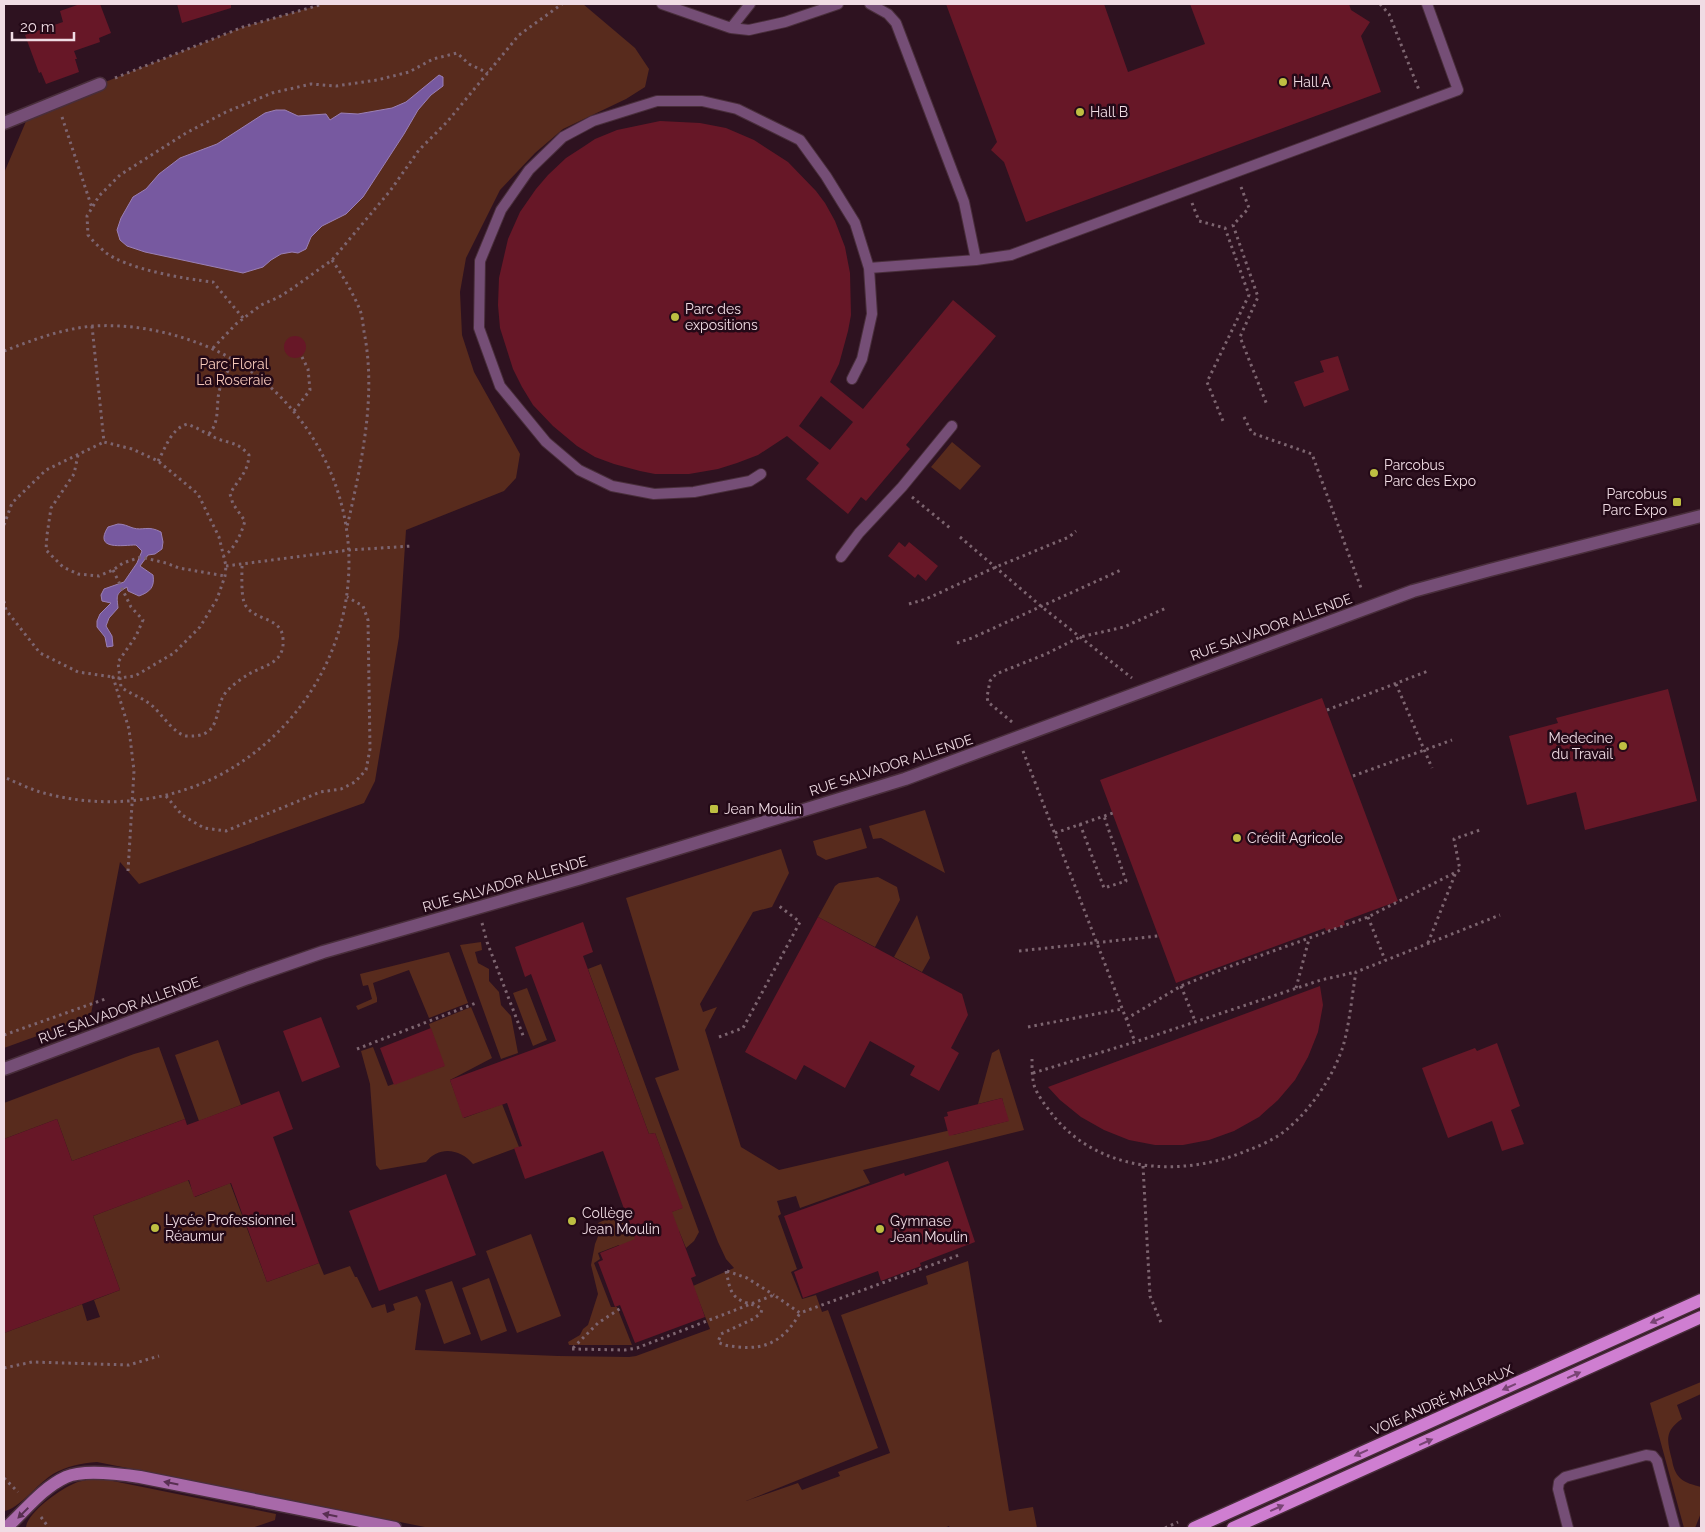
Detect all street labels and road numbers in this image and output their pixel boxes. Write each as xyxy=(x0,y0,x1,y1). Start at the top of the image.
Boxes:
street label: RUE SALVADOR ALLENDE xyxy=(1188,590,1354,664)
street label: RUE SALVADOR ALLENDE xyxy=(807,731,975,799)
street label: RUE SALVADOR ALLENDE xyxy=(421,853,589,915)
street label: RUE SALVADOR ALLENDE xyxy=(36,973,202,1047)
street label: VOIE ANDRÉ MALRAUX xyxy=(1368,1360,1516,1439)

